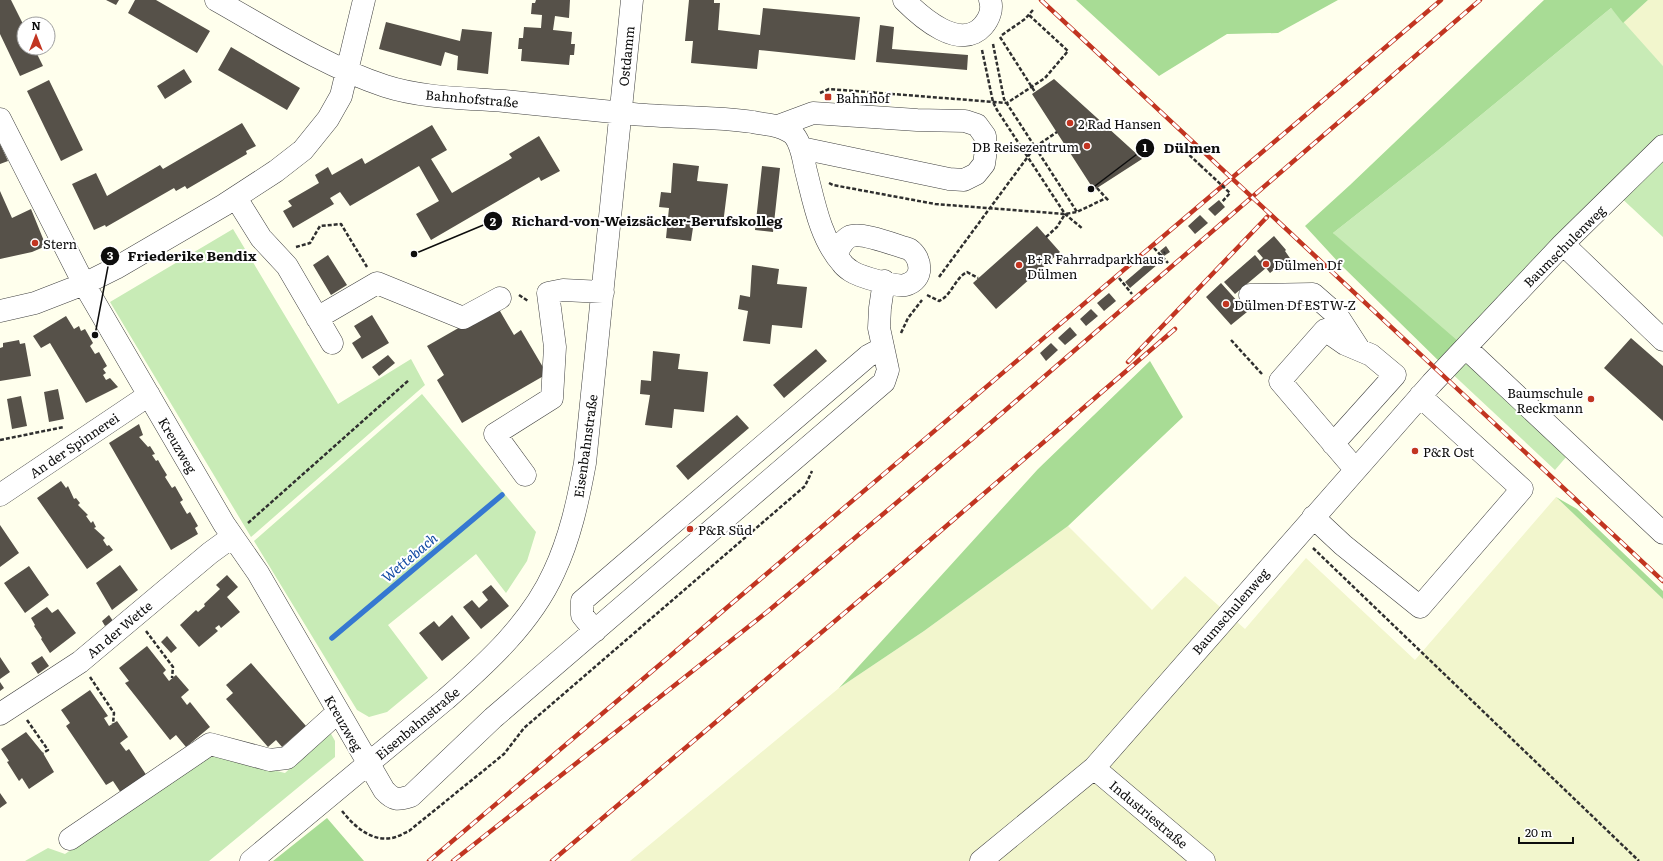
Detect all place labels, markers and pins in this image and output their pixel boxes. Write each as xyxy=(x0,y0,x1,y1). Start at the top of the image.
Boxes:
place label: Bahnhof xyxy=(836,88,891,107)
marker: Bahnhof xyxy=(823,92,833,102)
place label: 2 Rad Hansen xyxy=(1078,114,1162,133)
marker: 2 Rad Hansen xyxy=(1065,118,1075,128)
callout: Dülmen xyxy=(1135,135,1228,161)
place label: DB Reisezentrum xyxy=(972,137,1079,156)
marker: DB Reisezentrum xyxy=(1082,141,1092,151)
callout: Richard-von-Weizsäcker-Berufskolleg xyxy=(483,208,790,234)
place label: Stern xyxy=(43,234,78,253)
marker: Stern xyxy=(30,238,40,248)
callout: Friederike Bendix xyxy=(100,243,264,269)
place label: B+R Fahrradparkhaus Dülmen xyxy=(1027,249,1163,283)
place label: Dülmen Df xyxy=(1274,255,1343,274)
marker: Dülmen Df xyxy=(1261,259,1271,269)
marker: B+R Fahrradparkhaus Dülmen xyxy=(1014,260,1024,270)
place label: Dülmen Df ESTW-Z xyxy=(1234,295,1356,314)
marker: Dülmen Df ESTW-Z xyxy=(1221,299,1231,309)
place label: Baumschule Reckmann xyxy=(1507,383,1583,417)
marker: Baumschule Reckmann xyxy=(1586,394,1596,404)
place label: P&R Ost xyxy=(1423,442,1475,461)
marker: P&R Ost xyxy=(1410,446,1420,456)
place label: P&R Süd xyxy=(698,520,752,539)
marker: P&R Süd xyxy=(685,524,695,534)

